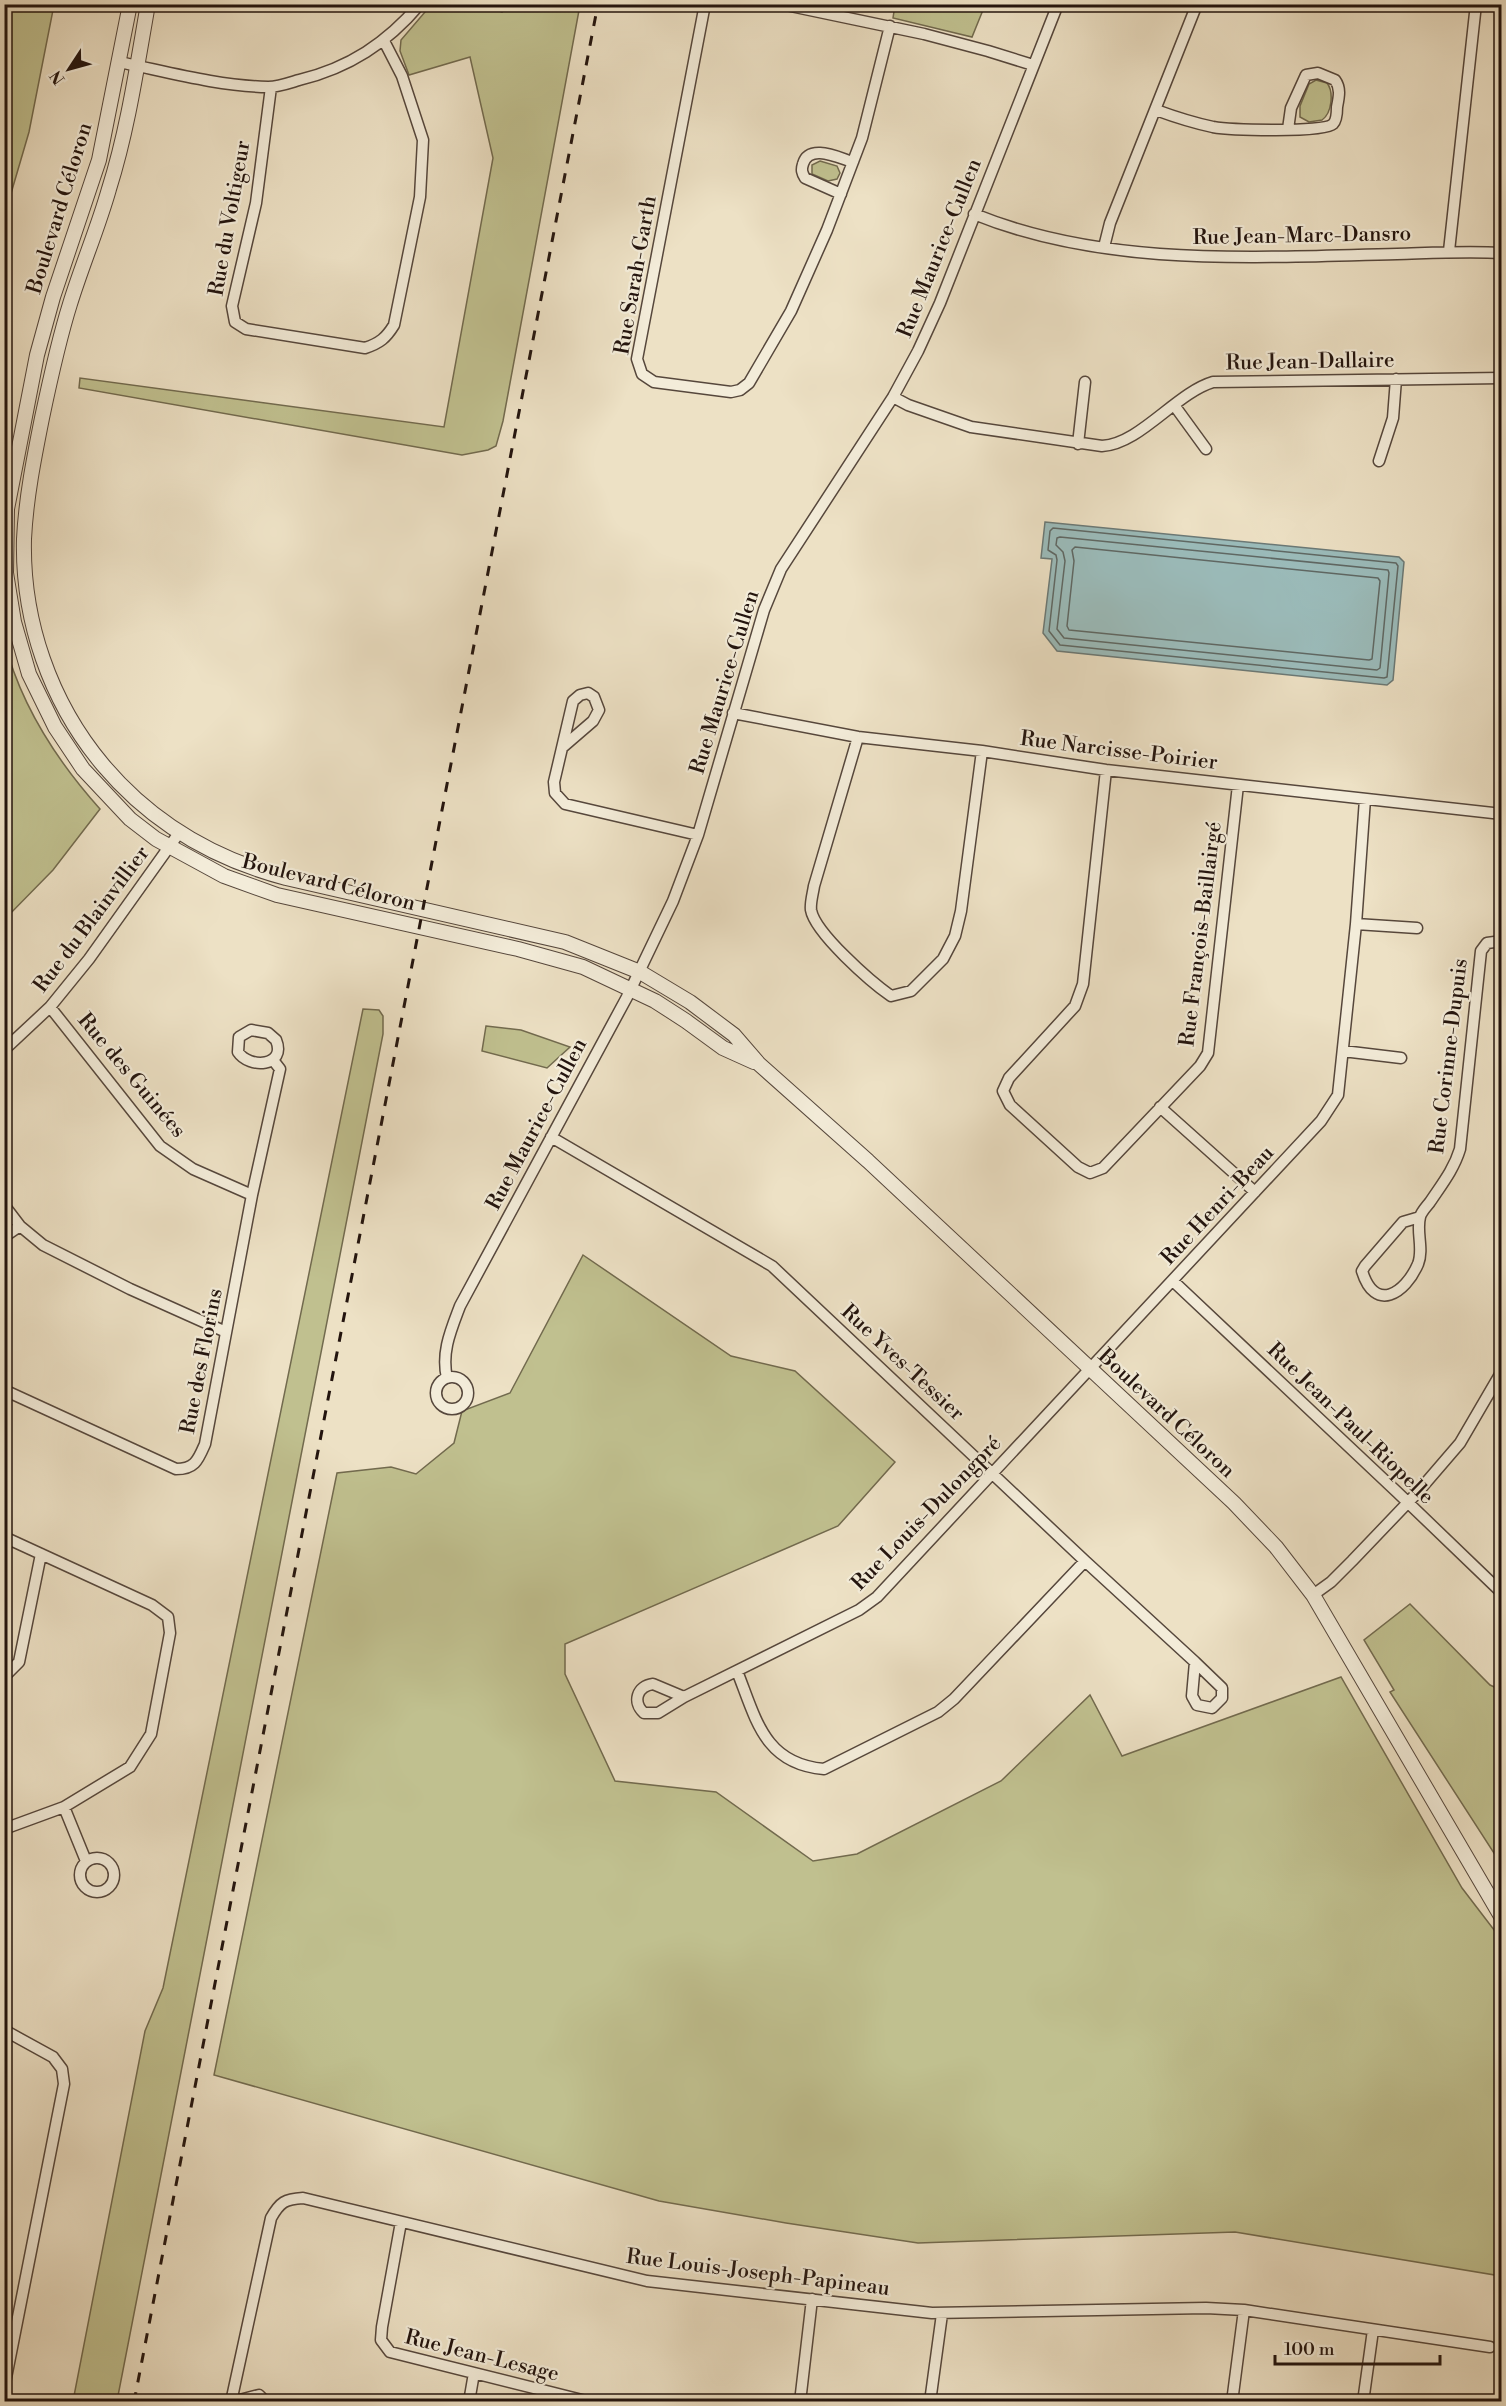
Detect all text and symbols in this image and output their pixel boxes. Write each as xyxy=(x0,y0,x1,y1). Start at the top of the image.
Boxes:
north arrow xyxy=(39,39,99,99)
text: N xyxy=(46,66,69,88)
street label: Boulevard Céloron xyxy=(21,119,98,298)
street label: Rue du Voltigeur xyxy=(204,138,256,298)
street label: Rue Maurice-Cullen xyxy=(892,155,988,342)
street label: Rue Sarah-Garth xyxy=(609,193,663,357)
street label: Rue Jean-Marc-Dansro xyxy=(1192,221,1412,251)
street label: Rue Jean-Dallaire xyxy=(1225,348,1395,376)
street label: Rue Maurice-Cullen xyxy=(685,587,765,777)
street label: Rue Narcisse-Poirier xyxy=(1019,726,1219,776)
street label: Rue François-Baillairgé xyxy=(1174,820,1228,1048)
street label: Rue du Blainvillier xyxy=(28,841,155,998)
street label: Boulevard Céloron xyxy=(238,849,419,917)
street label: Rue Corinne-Dupuis xyxy=(1424,957,1474,1155)
street label: Rue des Guinées xyxy=(72,1008,191,1143)
street label: Rue Maurice-Cullen xyxy=(481,1034,593,1215)
street label: Rue Henri-Beau xyxy=(1156,1140,1280,1271)
street label: Rue des Florins xyxy=(175,1286,229,1436)
street label: Rue Yves-Tessier xyxy=(835,1299,969,1426)
street label: Rue Jean-Paul-Riopelle xyxy=(1261,1337,1439,1510)
street label: Boulevard Céloron xyxy=(1092,1343,1240,1484)
street label: Rue Louis-Dulongpré xyxy=(846,1431,1007,1596)
street label: Rue Louis-Joseph-Papineau xyxy=(625,2244,891,2302)
street label: Rue Jean-Lesage xyxy=(402,2324,562,2388)
scale bar xyxy=(1275,2328,1440,2366)
text: 100 m xyxy=(1284,2338,1335,2361)

